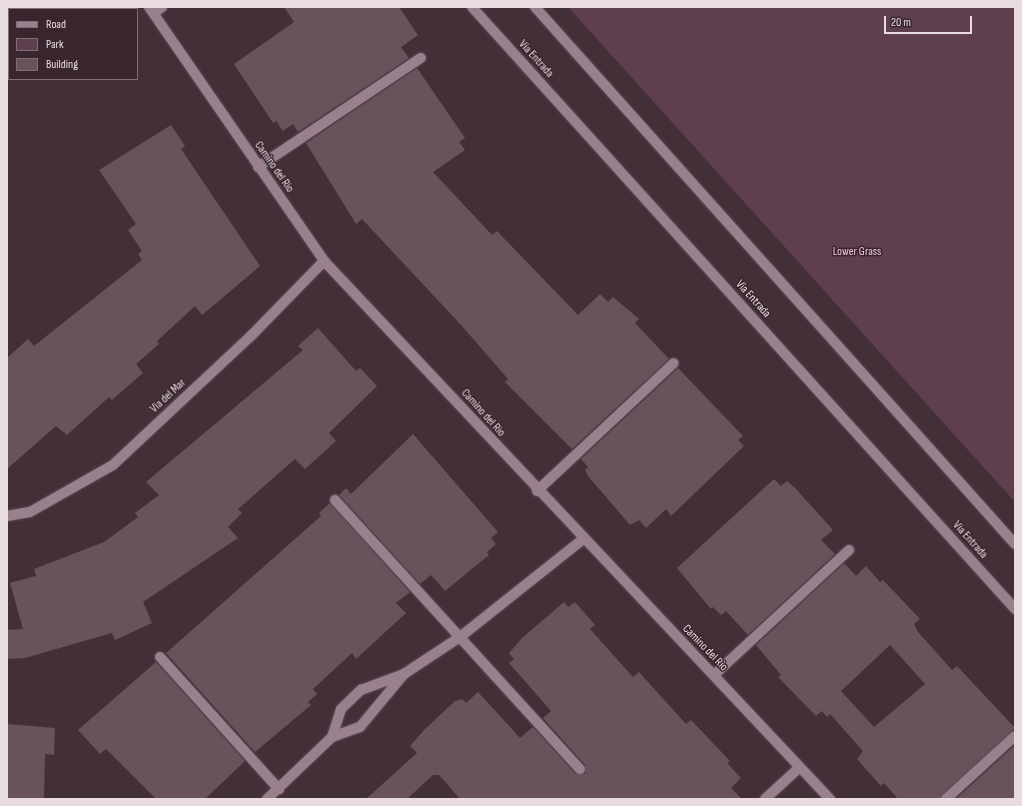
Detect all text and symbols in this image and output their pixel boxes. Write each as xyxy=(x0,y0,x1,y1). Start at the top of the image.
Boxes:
legend xyxy=(8,8,138,80)
scale bar xyxy=(886,8,974,34)
text: 20 m xyxy=(891,15,911,30)
text: Road xyxy=(46,17,66,32)
text: Park xyxy=(46,37,64,52)
street label: Via Entrada xyxy=(515,37,557,81)
text: Building xyxy=(46,57,78,72)
street label: Camino del Rio xyxy=(251,139,297,195)
park label: Lower Grass xyxy=(833,245,881,259)
street label: Via Entrada xyxy=(732,277,774,321)
street label: Via del Mar xyxy=(147,376,189,416)
street label: Camino del Rio xyxy=(458,386,508,440)
street label: Via Entrada xyxy=(949,518,991,562)
street label: Camino del Rio xyxy=(679,622,731,674)

